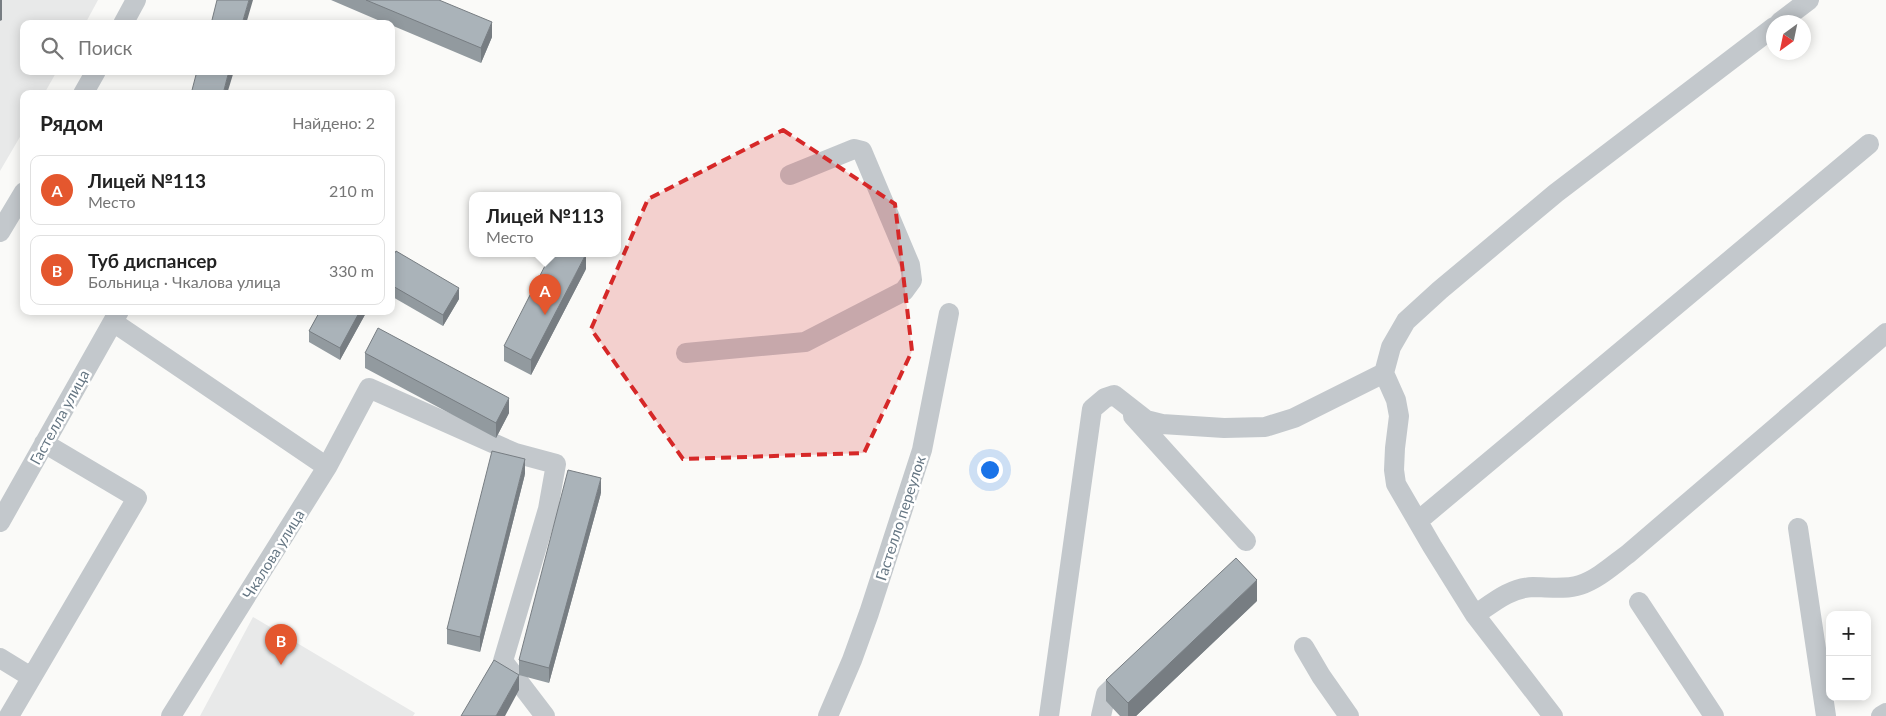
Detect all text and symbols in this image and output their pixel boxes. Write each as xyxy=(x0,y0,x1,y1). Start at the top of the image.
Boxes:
north arrow xyxy=(1766,15,1811,60)
search box xyxy=(20,20,395,75)
icon: search xyxy=(38,34,66,62)
text: Поиск xyxy=(78,36,132,59)
text: Рядом xyxy=(40,110,103,135)
text: Найдено: 2 xyxy=(292,113,375,132)
text: Лицей №113 xyxy=(88,169,206,192)
text: A xyxy=(51,181,63,200)
text: 210 m xyxy=(329,181,374,200)
text: Место xyxy=(88,192,136,211)
popup xyxy=(469,192,621,257)
text: Лицей №113 xyxy=(486,204,604,227)
text: Место xyxy=(486,227,534,246)
text: Туб диспансер xyxy=(88,249,217,272)
text: B xyxy=(52,261,62,280)
text: 330 m xyxy=(329,261,374,280)
text: Больница · Чкалова улица xyxy=(88,272,281,291)
pin: A xyxy=(529,274,561,315)
street label: Гастелла улица xyxy=(26,367,92,467)
street label: Гастелло переулок xyxy=(871,453,929,583)
your location xyxy=(977,457,1003,483)
street label: Чкалова улица xyxy=(238,506,308,602)
map controls xyxy=(1826,611,1871,701)
button: + xyxy=(1826,611,1871,656)
pin: B xyxy=(265,624,297,665)
button: − xyxy=(1826,656,1871,701)

